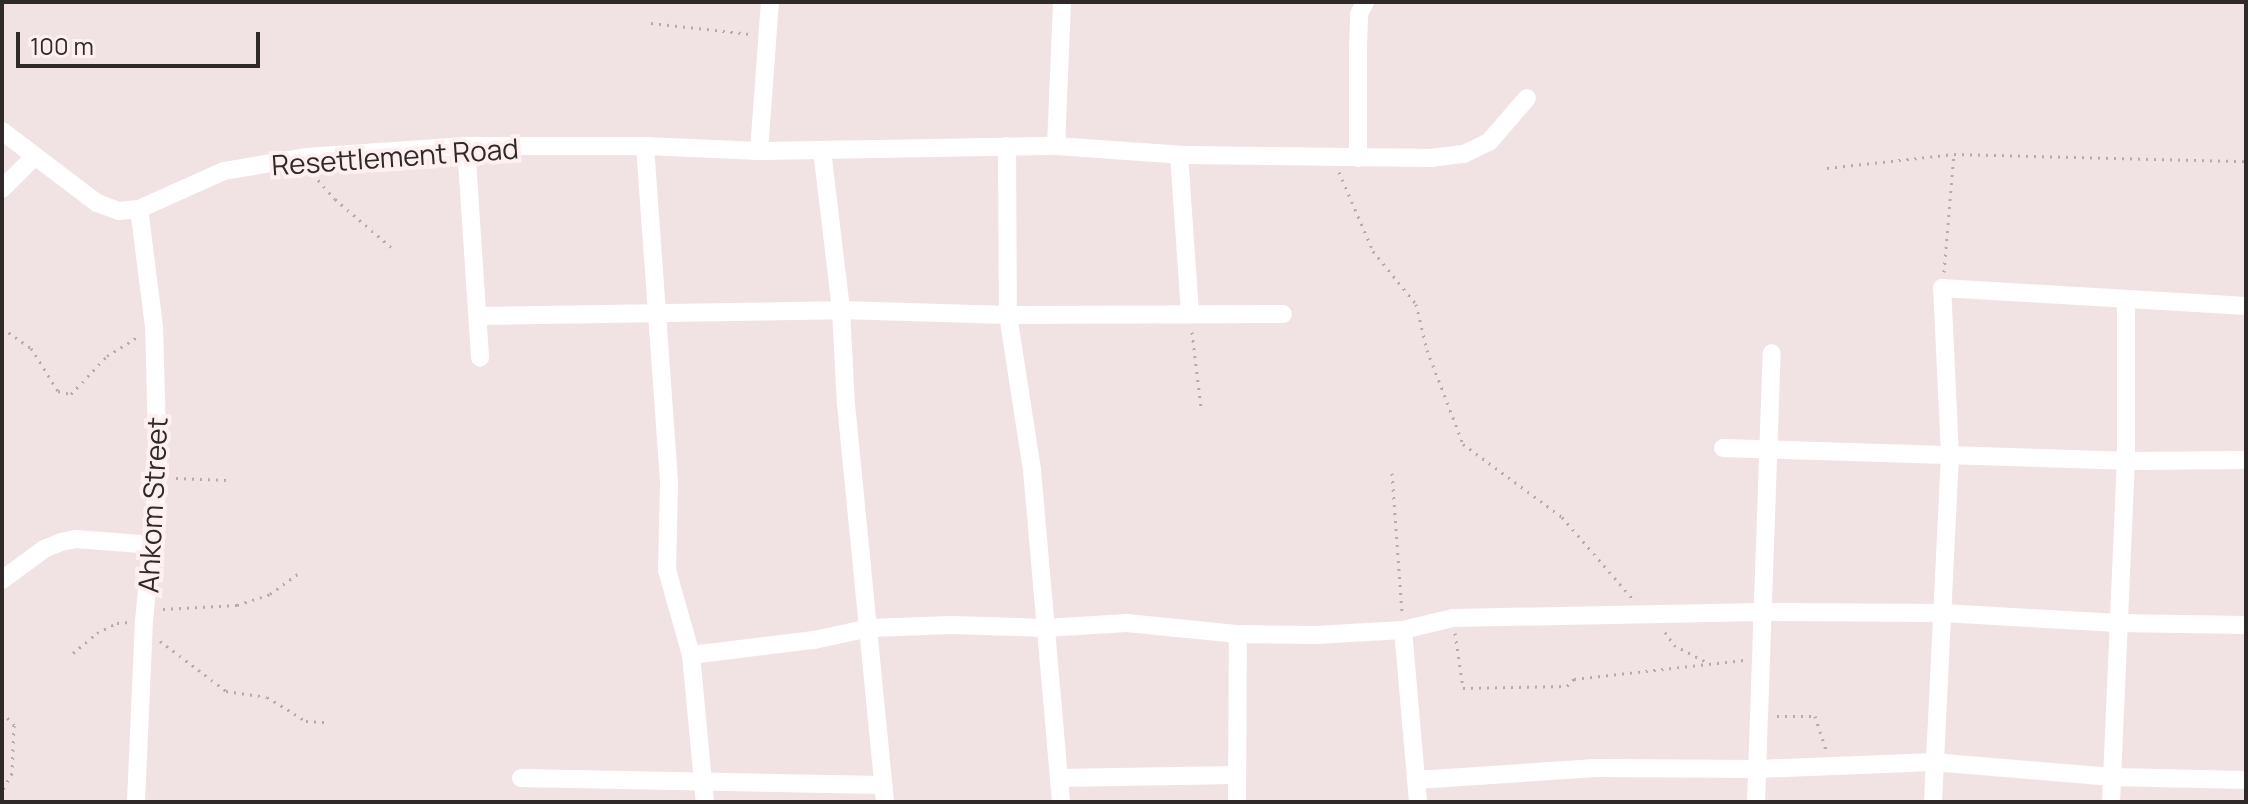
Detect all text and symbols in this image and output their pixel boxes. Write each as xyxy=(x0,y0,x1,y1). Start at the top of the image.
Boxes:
scale bar xyxy=(20,16,264,66)
text: 100 m xyxy=(30,29,94,62)
street label: Resettlement Road xyxy=(270,131,520,181)
street label: Ahkom Street xyxy=(131,416,173,594)

